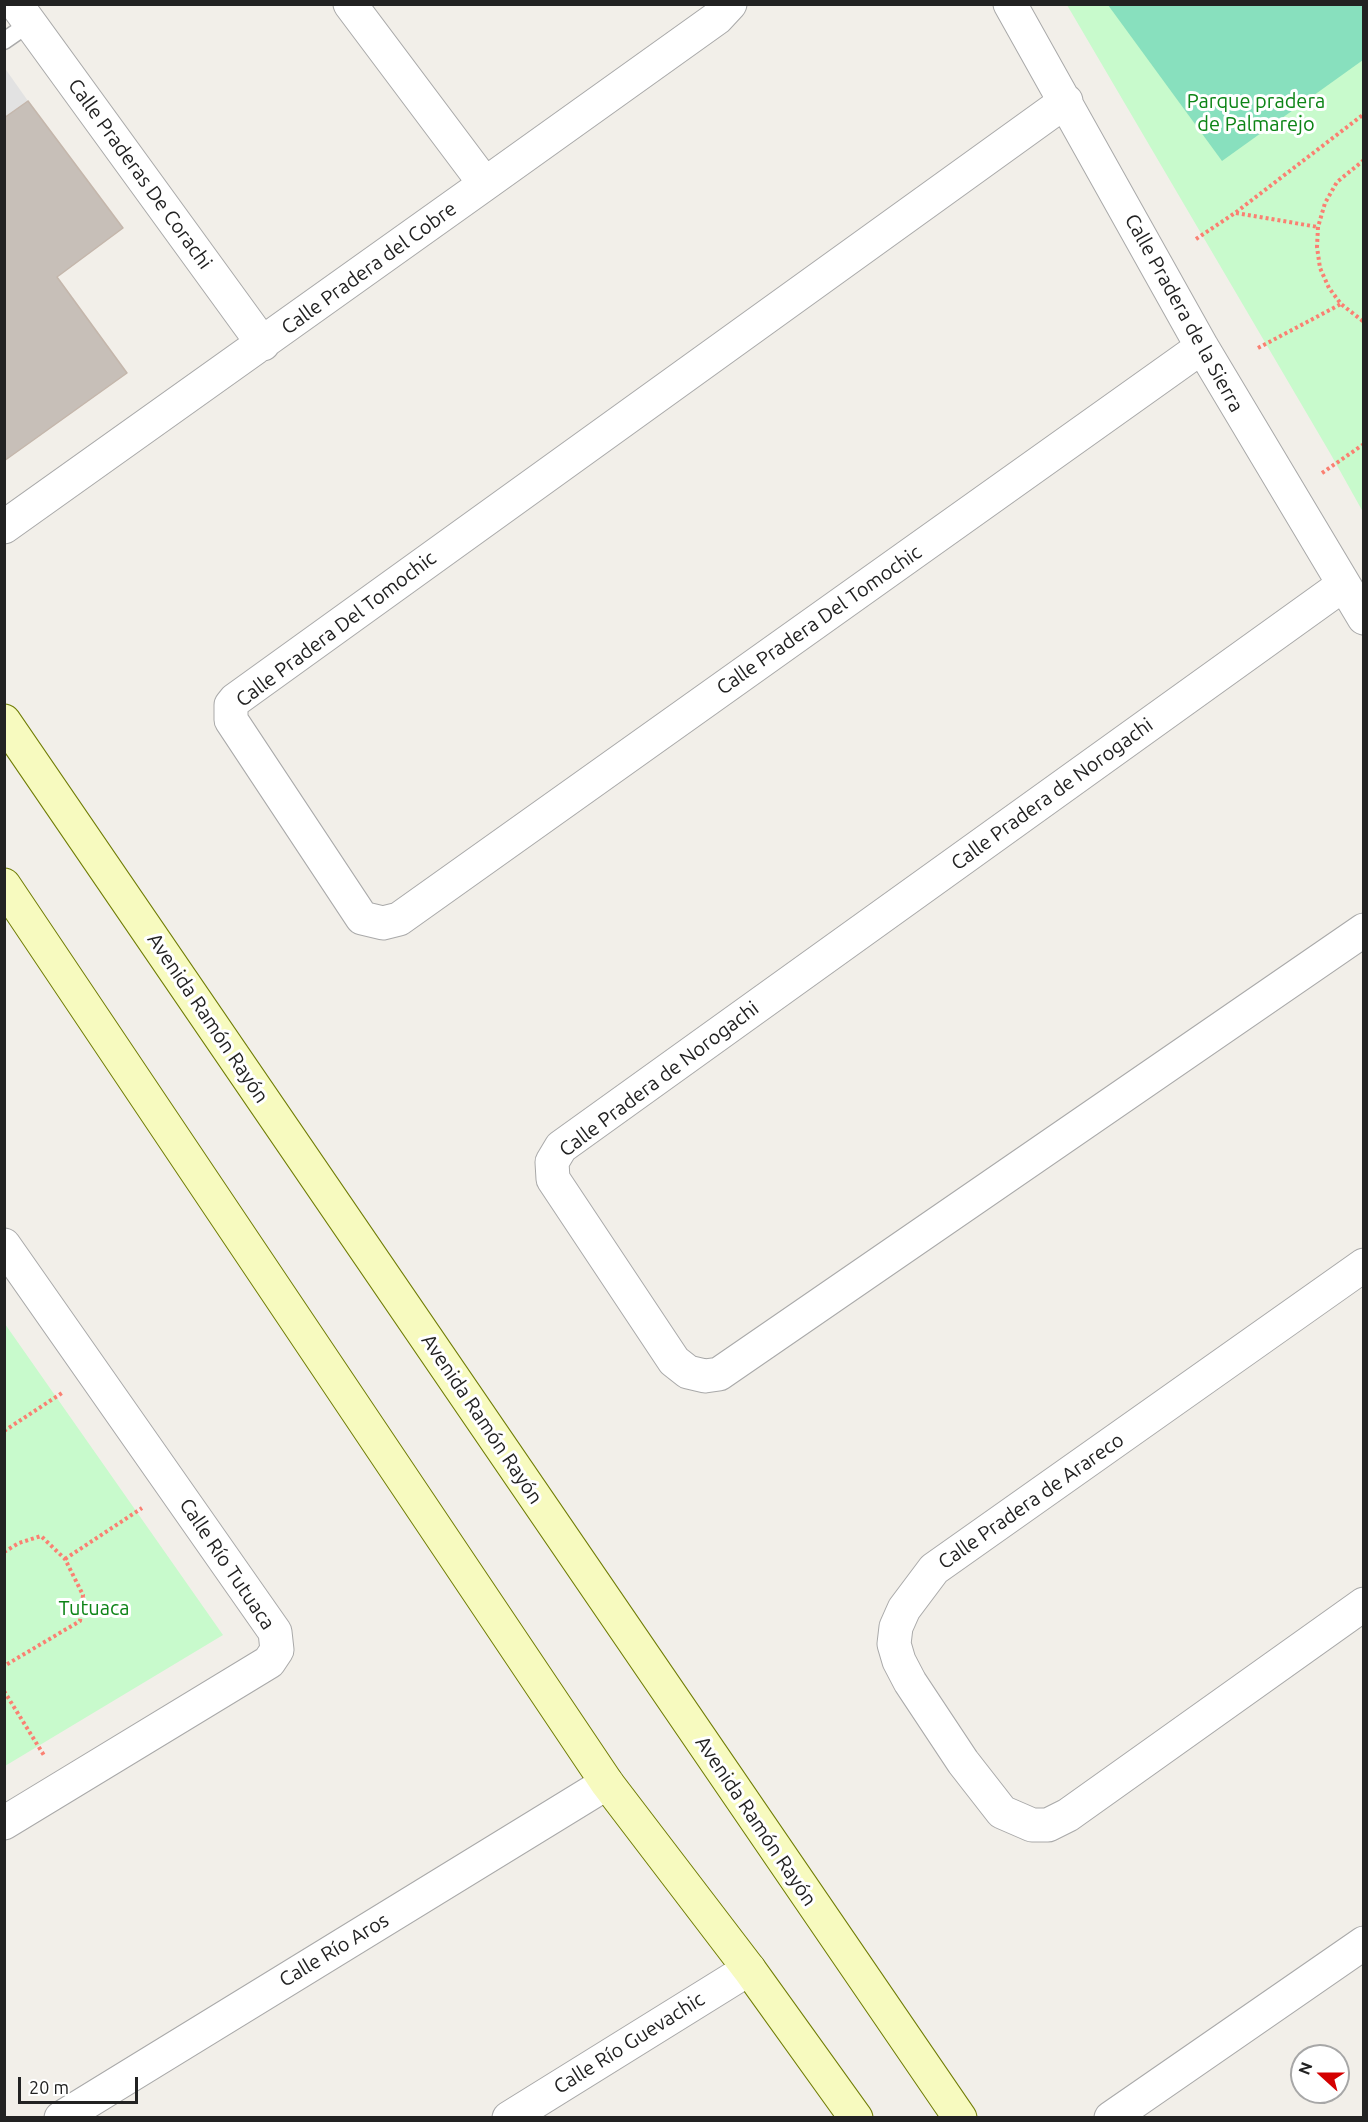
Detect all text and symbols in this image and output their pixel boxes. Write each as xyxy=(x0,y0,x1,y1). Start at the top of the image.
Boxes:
street label: Calle Praderas De Corachi xyxy=(63,74,217,274)
park label: Parque pradera de Palmarejo xyxy=(1187,89,1325,136)
street label: Calle Pradera del Cobre xyxy=(277,196,461,340)
street label: Calle Pradera de la Sierra xyxy=(1119,210,1249,416)
street label: Calle Pradera Del Tomochic xyxy=(712,540,926,700)
street label: Calle Pradera Del Tomochic xyxy=(231,546,441,712)
street label: Calle Pradera de Norogachi xyxy=(946,713,1158,875)
street label: Avenida Ramón Rayón xyxy=(142,929,274,1107)
street label: Calle Pradera de Norogachi xyxy=(555,996,763,1162)
street label: Avenida Ramón Rayón xyxy=(416,1330,548,1508)
street label: Calle Pradera de Arareco xyxy=(933,1428,1129,1574)
street label: Calle Río Tutuaca xyxy=(174,1494,280,1634)
park label: Tutuaca xyxy=(58,1596,130,1620)
street label: Avenida Ramón Rayón xyxy=(690,1732,822,1910)
street label: Calle Río Aros xyxy=(275,1908,393,1992)
street label: Calle Río Guevachic xyxy=(549,1987,709,2099)
north arrow xyxy=(1290,2044,1350,2104)
text: N xyxy=(1295,2059,1316,2077)
scale bar xyxy=(21,2065,141,2103)
text: 20 m xyxy=(29,2077,69,2097)

